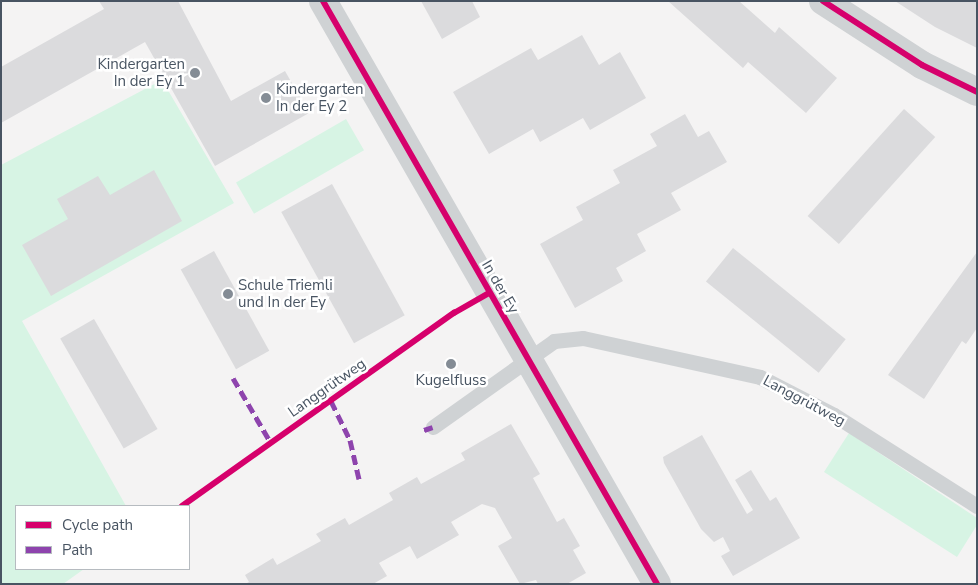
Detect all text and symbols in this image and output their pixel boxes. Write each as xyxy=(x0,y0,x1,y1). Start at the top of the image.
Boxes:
place label: Kindergarten In der Ey 1 xyxy=(97,55,185,90)
marker: Kindergarten In der Ey 1 xyxy=(189,67,201,79)
place label: Kindergarten In der Ey 2 xyxy=(276,80,364,115)
marker: Kindergarten In der Ey 2 xyxy=(260,92,272,104)
street label: In der Ey xyxy=(478,257,522,317)
place label: Schule Triemli und In der Ey xyxy=(238,276,333,311)
marker: Schule Triemli und In der Ey xyxy=(222,288,234,300)
street label: Langgrütweg xyxy=(285,355,369,421)
marker: Kugelfluss xyxy=(445,358,457,370)
place label: Kugelfluss xyxy=(415,372,487,390)
street label: Langgrütweg xyxy=(760,372,848,430)
legend xyxy=(15,505,190,570)
text: Cycle path xyxy=(62,515,133,535)
text: Path xyxy=(62,540,93,560)

